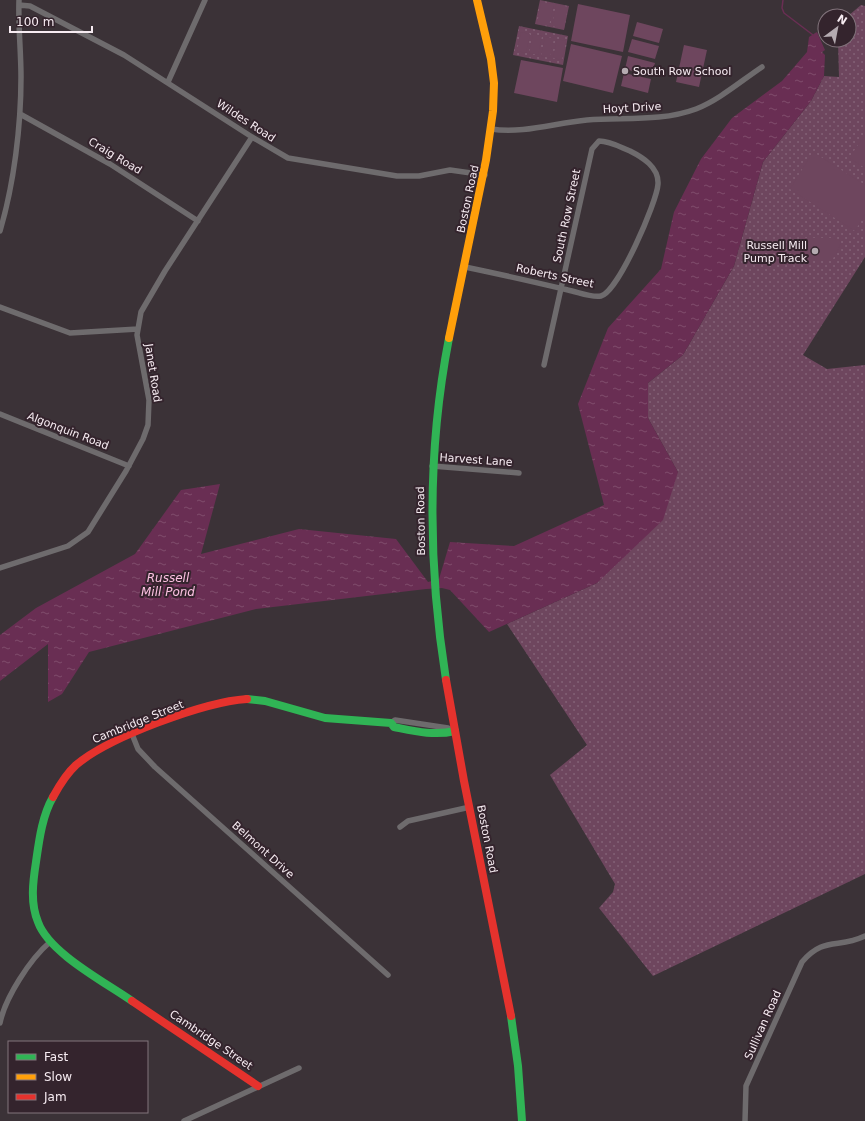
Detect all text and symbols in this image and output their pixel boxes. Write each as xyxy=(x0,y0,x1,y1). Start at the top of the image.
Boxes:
scale bar xyxy=(10,8,92,34)
north arrow xyxy=(817,8,857,48)
text: N xyxy=(835,12,849,28)
text: 100 m xyxy=(16,15,54,29)
place label: South Row School xyxy=(633,65,731,78)
marker: South Row School xyxy=(620,66,630,76)
street label: Wildes Road xyxy=(214,97,278,145)
street label: Hoyt Drive xyxy=(602,100,662,116)
street label: Craig Road xyxy=(86,135,144,177)
street label: Boston Road xyxy=(454,164,482,234)
street label: South Row Street xyxy=(551,167,583,264)
place label: Russell Mill Pump Track xyxy=(744,239,808,265)
marker: Russell Mill Pump Track xyxy=(810,246,820,256)
street label: Roberts Street xyxy=(515,261,596,291)
street label: Janet Road xyxy=(142,342,164,403)
street label: Algonquin Road xyxy=(25,409,111,453)
street label: Harvest Lane xyxy=(439,451,513,469)
street label: Boston Road xyxy=(414,486,428,556)
water label: Russell Mill Pond xyxy=(141,571,195,599)
street label: Cambridge Street xyxy=(90,697,186,746)
street label: Boston Road xyxy=(474,804,500,874)
street label: Belmont Drive xyxy=(229,819,297,881)
street label: Sullivan Road xyxy=(742,988,784,1062)
street label: Cambridge Street xyxy=(167,1007,256,1073)
legend xyxy=(8,1041,148,1113)
text: Fast xyxy=(44,1050,68,1064)
text: Slow xyxy=(44,1070,72,1084)
text: Jam xyxy=(43,1090,67,1104)

